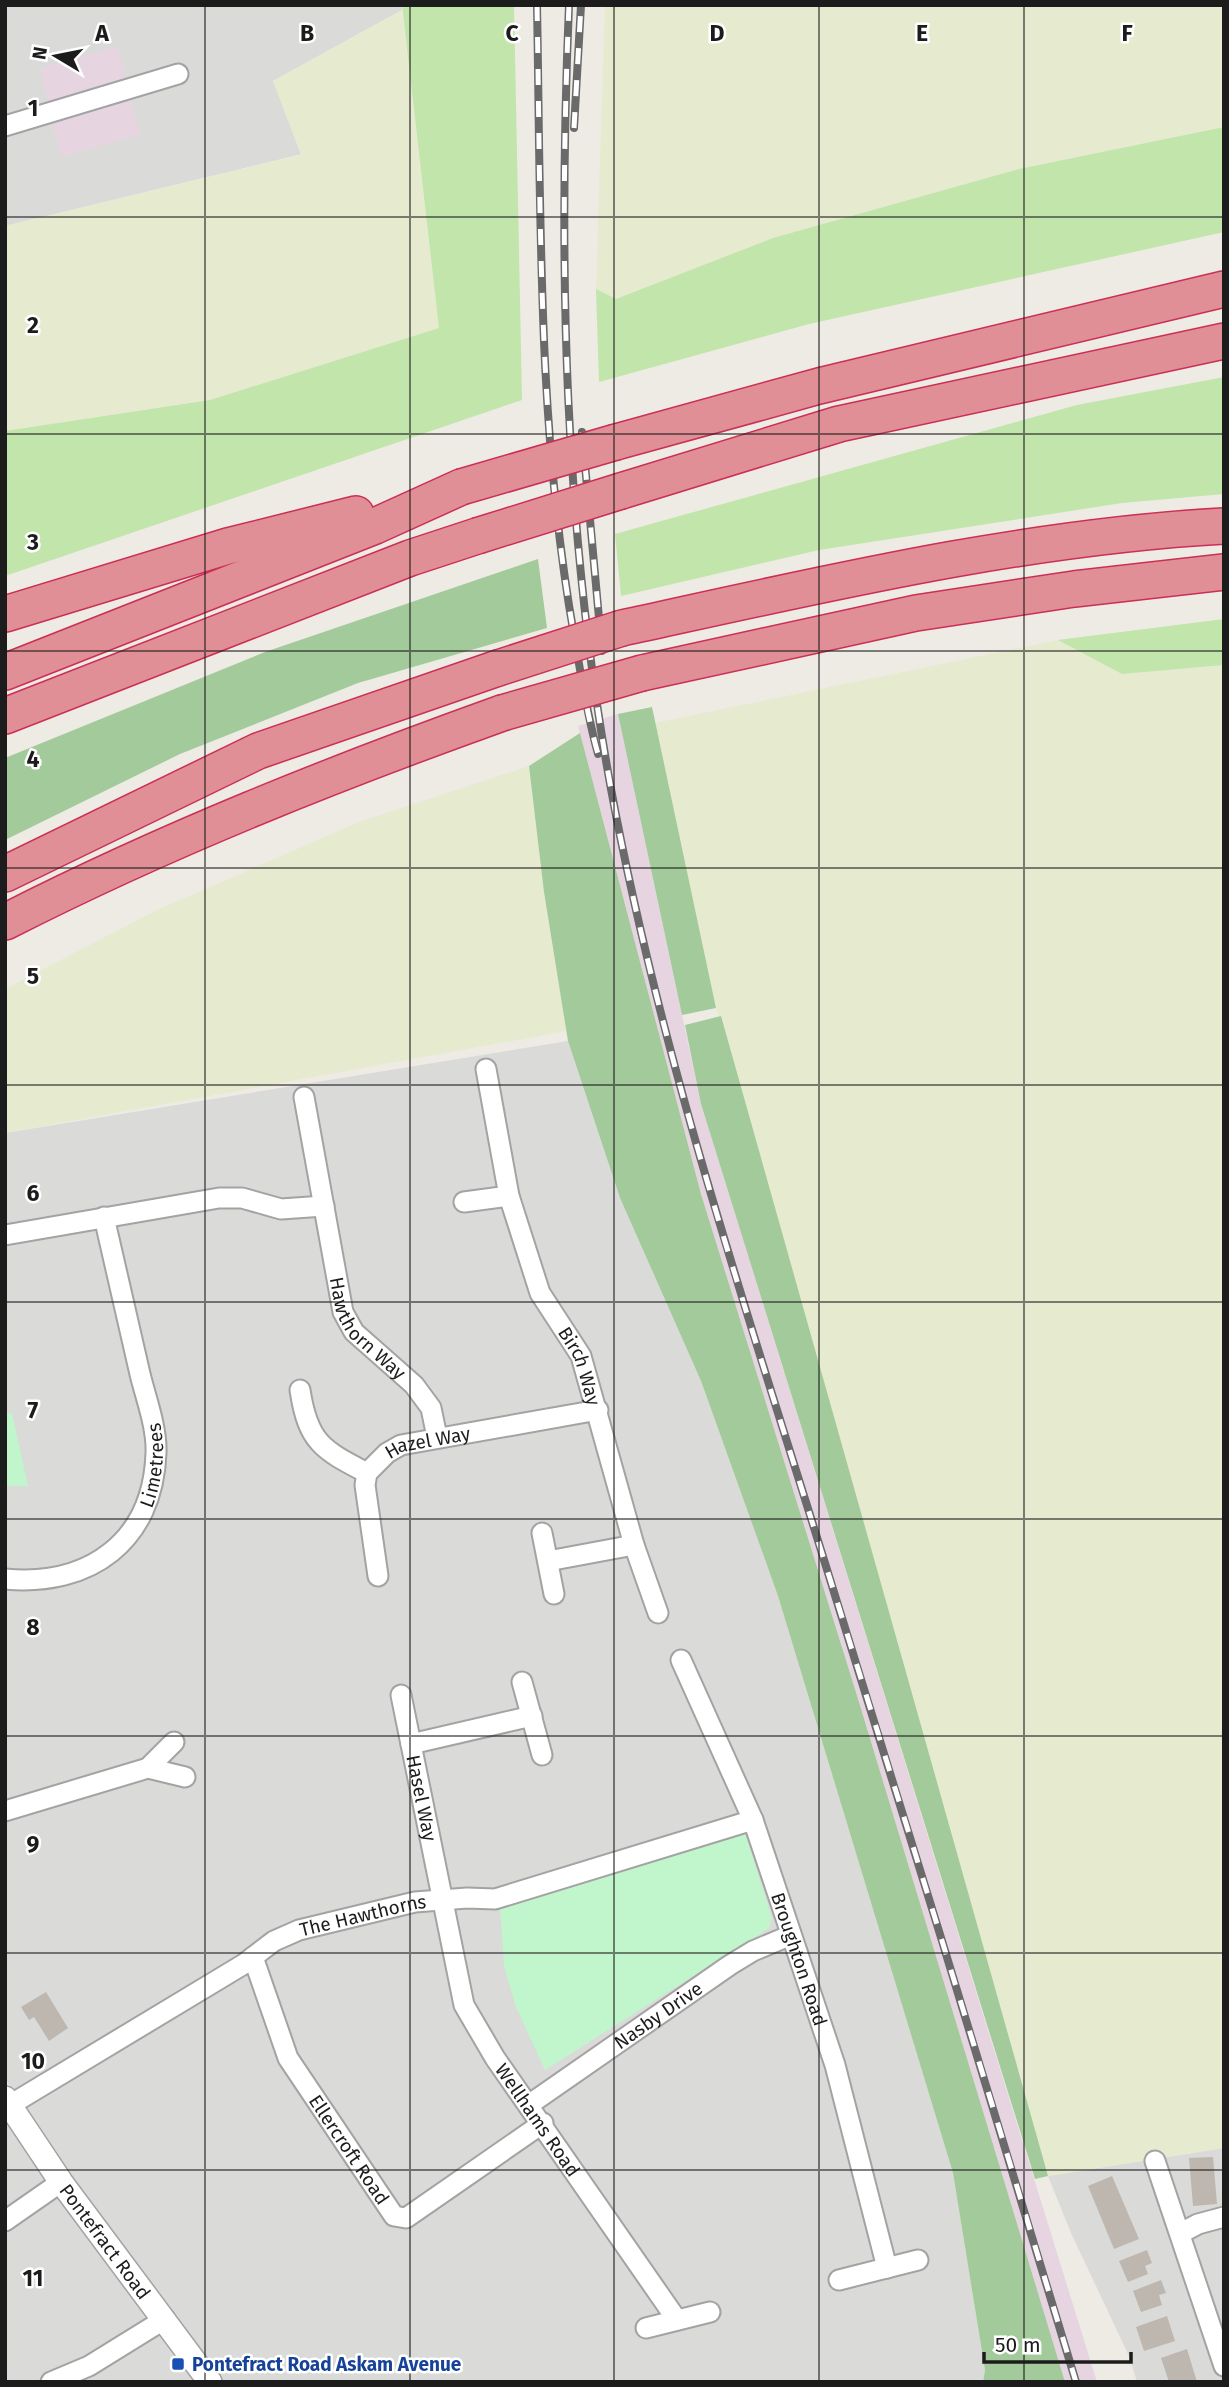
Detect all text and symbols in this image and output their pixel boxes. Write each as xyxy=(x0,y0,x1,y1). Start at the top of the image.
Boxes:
text: A xyxy=(94,19,109,47)
text: B xyxy=(300,19,314,47)
text: C xyxy=(505,19,519,47)
text: D xyxy=(710,19,725,47)
text: E xyxy=(916,19,928,47)
text: F xyxy=(1121,19,1133,47)
north arrow xyxy=(21,21,91,91)
text: N xyxy=(27,45,52,61)
text: 1 xyxy=(28,94,38,122)
text: 2 xyxy=(27,311,39,339)
text: 3 xyxy=(26,528,39,556)
text: 4 xyxy=(27,745,40,773)
text: 5 xyxy=(27,962,39,990)
text: 6 xyxy=(27,1179,40,1207)
street label: Hawthorn Way xyxy=(325,1275,411,1385)
street label: Birch Way xyxy=(553,1322,606,1409)
text: 7 xyxy=(28,1396,39,1424)
street label: Limetrees xyxy=(134,1421,168,1511)
street label: Hazel Way xyxy=(381,1421,473,1463)
text: 8 xyxy=(26,1613,40,1641)
street label: Hasel Way xyxy=(402,1753,442,1844)
text: 9 xyxy=(27,1830,40,1858)
street label: Broughton Road xyxy=(767,1889,833,2029)
street label: The Hawthorns xyxy=(297,1890,427,1941)
street label: Nasby Drive xyxy=(610,1976,707,2054)
text: 10 xyxy=(21,2047,45,2075)
street label: Wellhams Road xyxy=(491,2059,585,2181)
street label: Ellercroft Road xyxy=(304,2090,394,2209)
street label: Pontefract Road xyxy=(55,2179,156,2304)
text: 11 xyxy=(23,2264,43,2292)
scale bar xyxy=(984,2320,1131,2364)
text: 50 m xyxy=(995,2332,1041,2358)
place label: Pontefract Road Askam Avenue xyxy=(192,2353,461,2376)
marker: Pontefract Road Askam Avenue xyxy=(170,2356,186,2372)

